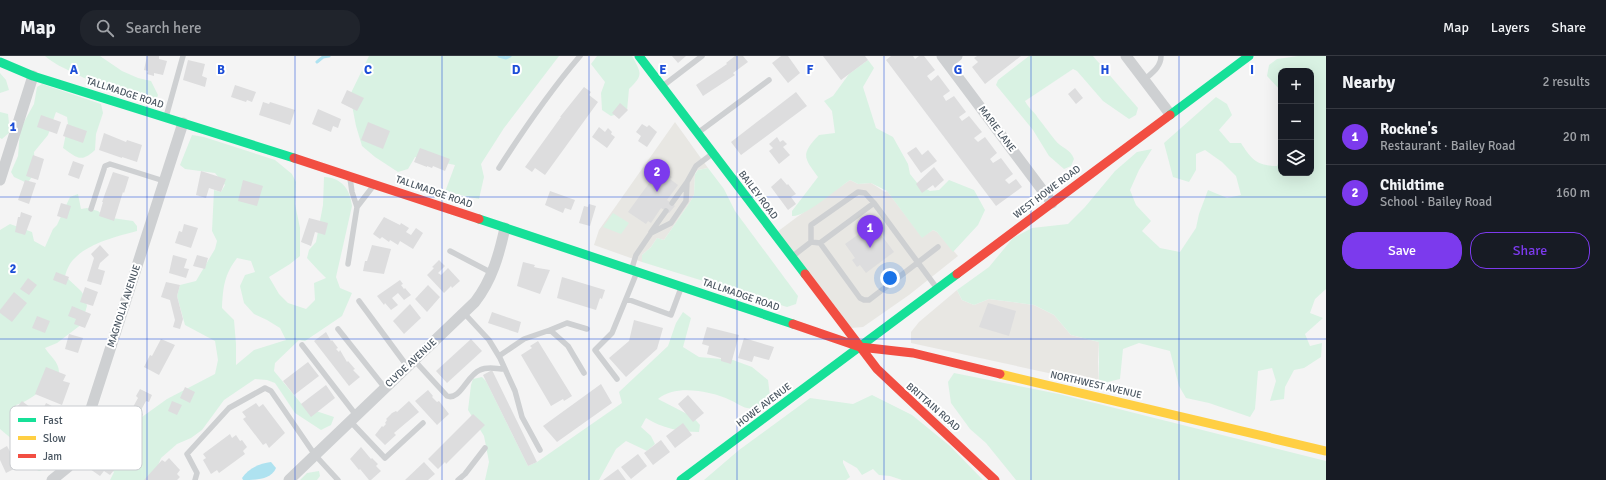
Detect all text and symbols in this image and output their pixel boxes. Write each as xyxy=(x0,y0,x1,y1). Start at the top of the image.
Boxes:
search box xyxy=(80,10,360,46)
text: Map xyxy=(20,16,56,40)
icon: search xyxy=(94,17,116,39)
text: Search here xyxy=(126,19,201,37)
text: Map xyxy=(1443,19,1469,36)
text: Layers xyxy=(1491,19,1530,36)
text: Share xyxy=(1552,19,1586,36)
text: A xyxy=(70,62,79,78)
text: B xyxy=(217,62,225,78)
text: C xyxy=(364,62,372,78)
text: D xyxy=(512,62,521,78)
text: E xyxy=(659,62,667,78)
text: F xyxy=(807,62,814,78)
text: G xyxy=(954,62,962,78)
text: H xyxy=(1101,62,1109,78)
text: I xyxy=(1250,62,1254,78)
map controls xyxy=(1278,68,1314,176)
button: + xyxy=(1278,68,1314,104)
text: Nearby xyxy=(1342,72,1395,93)
text: 2 results xyxy=(1542,74,1590,90)
street label: TALLMADGE ROAD xyxy=(85,75,165,111)
street label: MARIE LANE xyxy=(976,104,1018,155)
button: − xyxy=(1278,104,1314,140)
text: 1 xyxy=(9,119,17,135)
text: Rockne's xyxy=(1380,120,1438,138)
text: 1 xyxy=(1351,129,1359,145)
text: 20 m xyxy=(1563,129,1590,145)
text: Restaurant · Bailey Road xyxy=(1380,138,1515,154)
button: layers xyxy=(1278,140,1314,176)
pin: 2 xyxy=(644,159,670,192)
street label: WEST HOWE ROAD xyxy=(1011,163,1083,221)
street label: BAILEY ROAD xyxy=(736,168,780,222)
street label: TALLMADGE ROAD xyxy=(394,173,474,211)
text: Childtime xyxy=(1380,176,1444,194)
text: 2 xyxy=(1351,185,1359,201)
text: 160 m xyxy=(1556,185,1590,201)
text: School · Bailey Road xyxy=(1380,194,1492,210)
pin: 1 xyxy=(857,215,883,248)
button: Save xyxy=(1342,232,1462,269)
button: Share xyxy=(1470,232,1590,269)
text: 2 xyxy=(9,261,17,277)
street label: MAGNOLIA AVENUE xyxy=(105,263,143,349)
your location xyxy=(880,268,900,288)
street label: TALLMADGE ROAD xyxy=(701,276,781,314)
street label: CLYDE AVENUE xyxy=(383,336,439,390)
street label: NORTHWEST AVENUE xyxy=(1049,369,1143,401)
street label: HOWE AVENUE xyxy=(734,380,794,430)
street label: BRITTAIN ROAD xyxy=(904,380,962,434)
legend xyxy=(10,406,142,470)
text: Fast xyxy=(43,414,63,427)
text: Slow xyxy=(43,432,66,445)
text: Jam xyxy=(43,450,62,463)

